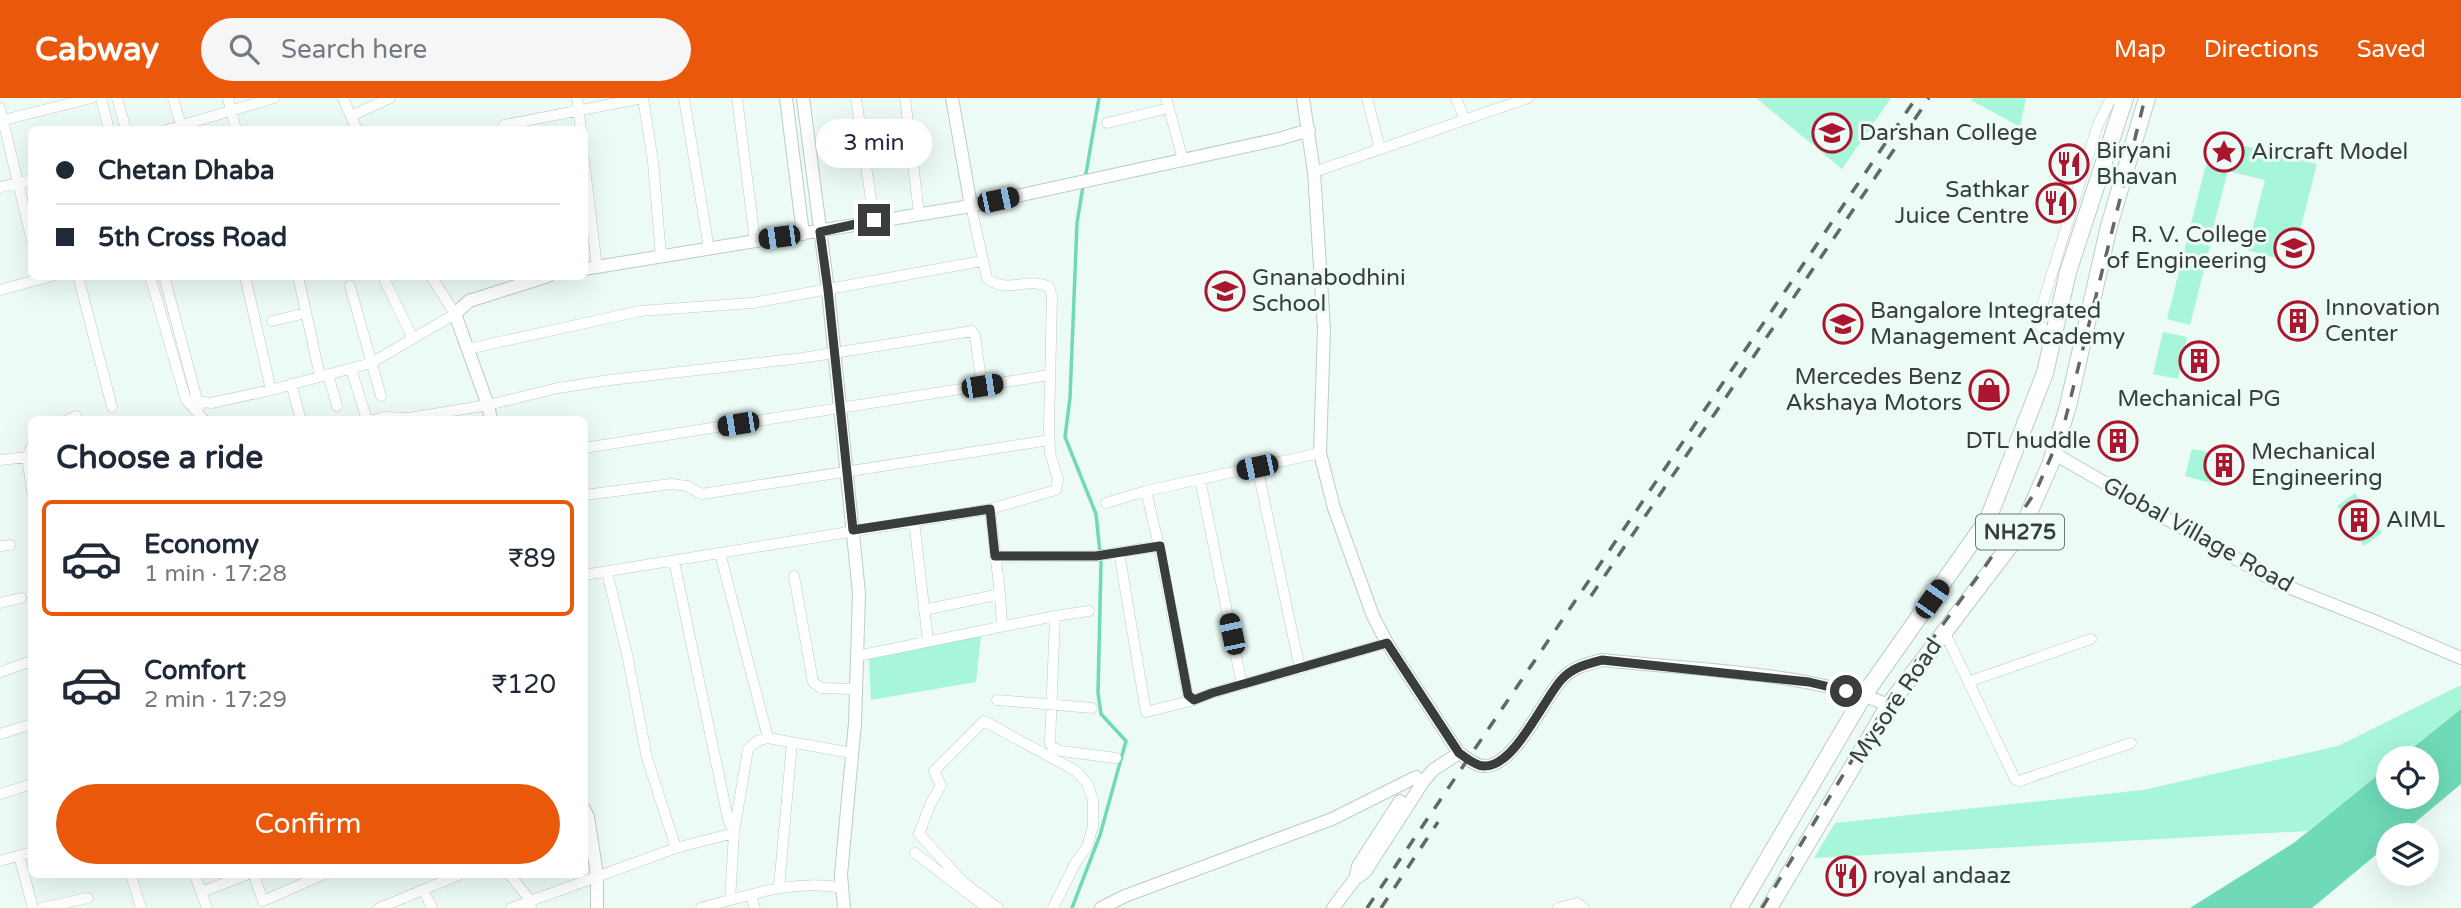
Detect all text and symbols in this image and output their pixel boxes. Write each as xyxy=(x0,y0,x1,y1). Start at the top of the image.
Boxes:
search box xyxy=(201,18,691,81)
text: Cabway xyxy=(35,30,159,69)
icon: search xyxy=(225,30,263,68)
text: Search here xyxy=(281,34,427,65)
text: Map xyxy=(2114,35,2166,64)
text: Directions xyxy=(2204,35,2319,64)
text: Saved xyxy=(2357,35,2426,64)
school or university icon: Darshan College xyxy=(1811,112,1853,154)
callout: 3 min xyxy=(816,118,932,167)
place label: Darshan College xyxy=(1859,119,2037,147)
text: 3 min xyxy=(843,129,905,157)
place icon: Aircraft Model xyxy=(2203,131,2245,173)
place label: Biryani Bhavan xyxy=(2096,137,2178,191)
place label: Aircraft Model xyxy=(2251,138,2408,166)
restaurant icon: Biryani Bhavan xyxy=(2048,143,2090,185)
text: Chetan Dhaba xyxy=(98,155,275,186)
place label: Sathkar Juice Centre xyxy=(1895,176,2029,230)
restaurant icon: Sathkar Juice Centre xyxy=(2035,182,2077,224)
car xyxy=(976,185,1021,215)
route end xyxy=(858,204,890,236)
place label: R. V. College of Engineering xyxy=(2107,221,2267,275)
text: 5th Cross Road xyxy=(98,222,287,253)
car xyxy=(757,224,802,250)
school or university icon: R. V. College of Engineering xyxy=(2273,227,2315,269)
place label: Gnanabodhini School xyxy=(1252,264,1406,318)
school or university icon: Gnanabodhini School xyxy=(1204,270,1246,312)
place label: Innovation Center xyxy=(2325,294,2440,348)
place label: Bangalore Integrated Management Academy xyxy=(1870,297,2125,351)
building icon: Innovation Center xyxy=(2277,300,2319,342)
school or university icon: Bangalore Integrated Management Academy xyxy=(1822,303,1864,345)
building icon: Mechanical PG xyxy=(2178,340,2220,382)
place label: Mercedes Benz Akshaya Motors xyxy=(1785,363,1962,417)
shop icon: Mercedes Benz Akshaya Motors xyxy=(1968,369,2010,411)
car xyxy=(960,372,1005,400)
place label: Mechanical PG xyxy=(2117,385,2281,413)
car xyxy=(716,410,761,438)
building icon: DTL huddle xyxy=(2097,420,2139,462)
place label: DTL huddle xyxy=(1965,427,2091,455)
place label: Mechanical Engineering xyxy=(2251,438,2383,492)
text: Choose a ride xyxy=(56,439,263,477)
building icon: Mechanical Engineering xyxy=(2203,444,2245,486)
car xyxy=(1235,452,1280,482)
street label: Global Village Road xyxy=(2098,471,2298,599)
building icon: AIML xyxy=(2338,499,2380,541)
place label: AIML xyxy=(2386,506,2445,534)
road number: NH275 xyxy=(1976,514,2064,550)
icon: car xyxy=(60,527,123,590)
text: Economy xyxy=(144,529,259,560)
text: ₹89 xyxy=(508,543,556,574)
text: 1 min · 17:28 xyxy=(144,560,287,588)
car xyxy=(1912,576,1953,622)
car xyxy=(1218,611,1247,657)
street label: Mysore Road xyxy=(1844,633,1948,769)
icon: car xyxy=(60,653,123,716)
text: Comfort xyxy=(144,655,246,686)
text: ₹120 xyxy=(492,669,556,700)
route start xyxy=(1830,675,1862,707)
text: 2 min · 17:29 xyxy=(144,686,287,714)
map controls xyxy=(2376,746,2439,886)
button: locate xyxy=(2376,746,2439,809)
button: Confirm xyxy=(56,784,560,864)
button: layers xyxy=(2376,823,2439,886)
restaurant icon: royal andaaz xyxy=(1825,855,1867,897)
place label: royal andaaz xyxy=(1873,862,2011,890)

